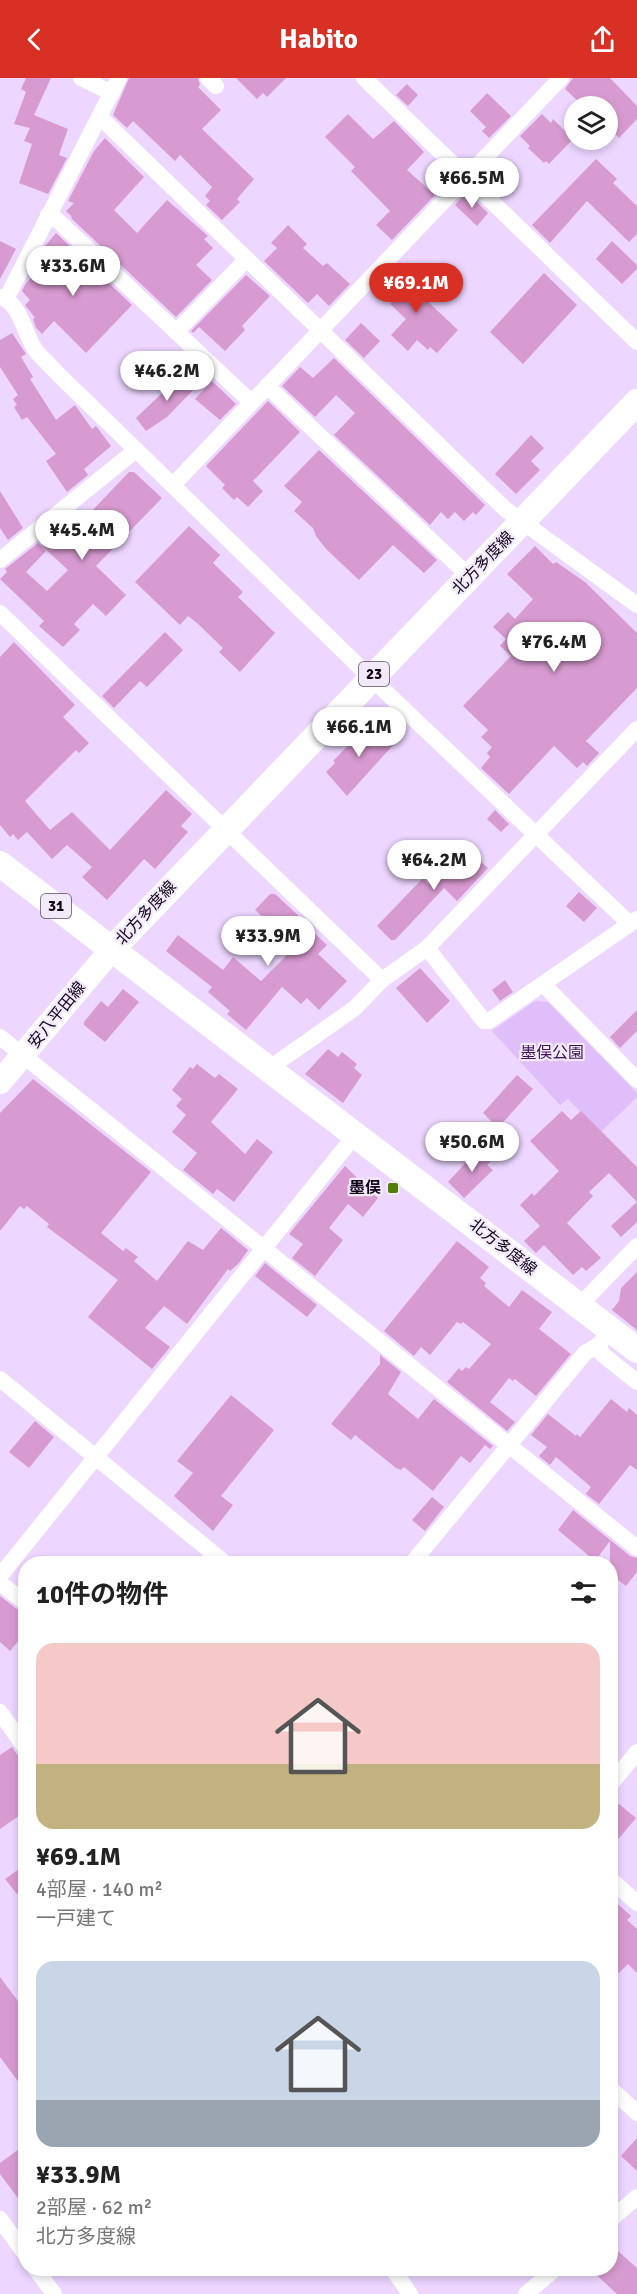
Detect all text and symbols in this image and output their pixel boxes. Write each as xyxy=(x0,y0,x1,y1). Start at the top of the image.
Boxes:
icon: back xyxy=(18,23,51,56)
text: Habito xyxy=(279,23,358,56)
icon: share xyxy=(586,23,619,56)
map controls xyxy=(564,96,618,150)
button: layers xyxy=(564,96,618,150)
pin: ¥66.5M xyxy=(423,158,521,209)
text: ¥66.5M xyxy=(439,165,505,190)
pin: ¥33.6M xyxy=(24,246,122,297)
text: ¥33.6M xyxy=(40,253,106,278)
pin: ¥69.1M xyxy=(367,263,465,314)
text: ¥69.1M xyxy=(383,270,449,295)
pin: ¥46.2M xyxy=(118,351,216,402)
text: ¥46.2M xyxy=(134,358,200,383)
pin: ¥45.4M xyxy=(33,510,131,561)
text: ¥45.4M xyxy=(49,517,115,542)
street label: 北方多度線 xyxy=(448,527,518,599)
pin: ¥76.4M xyxy=(505,622,603,673)
text: ¥76.4M xyxy=(521,629,587,654)
road number: 23 xyxy=(359,662,389,686)
pin: ¥66.1M xyxy=(310,707,408,758)
text: ¥66.1M xyxy=(326,714,392,739)
pin: ¥64.2M xyxy=(385,840,483,891)
text: ¥64.2M xyxy=(401,847,467,872)
street label: 北方多度線 xyxy=(111,877,181,949)
road number: 31 xyxy=(41,894,71,918)
pin: ¥33.9M xyxy=(219,916,317,967)
text: ¥33.9M xyxy=(235,923,301,948)
street label: 安八平田線 xyxy=(24,978,90,1052)
park label: 墨俣公園 xyxy=(520,1043,584,1063)
pin: ¥50.6M xyxy=(423,1122,521,1173)
text: ¥50.6M xyxy=(439,1129,505,1154)
place label: 墨俣 xyxy=(349,1178,381,1198)
marker: 墨俣 xyxy=(386,1181,400,1195)
street label: 北方多度線 xyxy=(465,1214,541,1280)
icon: filters xyxy=(567,1576,600,1609)
text: 10件の物件 xyxy=(36,1579,168,1611)
icon: home xyxy=(264,1682,372,1790)
text: ¥69.1M xyxy=(36,1841,121,1873)
text: 4部屋 · 140 m² xyxy=(36,1877,163,1902)
text: 一戸建て xyxy=(36,1906,116,1931)
icon: home xyxy=(264,2000,372,2108)
text: ¥33.9M xyxy=(36,2159,121,2191)
text: 2部屋 · 62 m² xyxy=(36,2195,152,2220)
text: 北方多度線 xyxy=(36,2224,136,2249)

